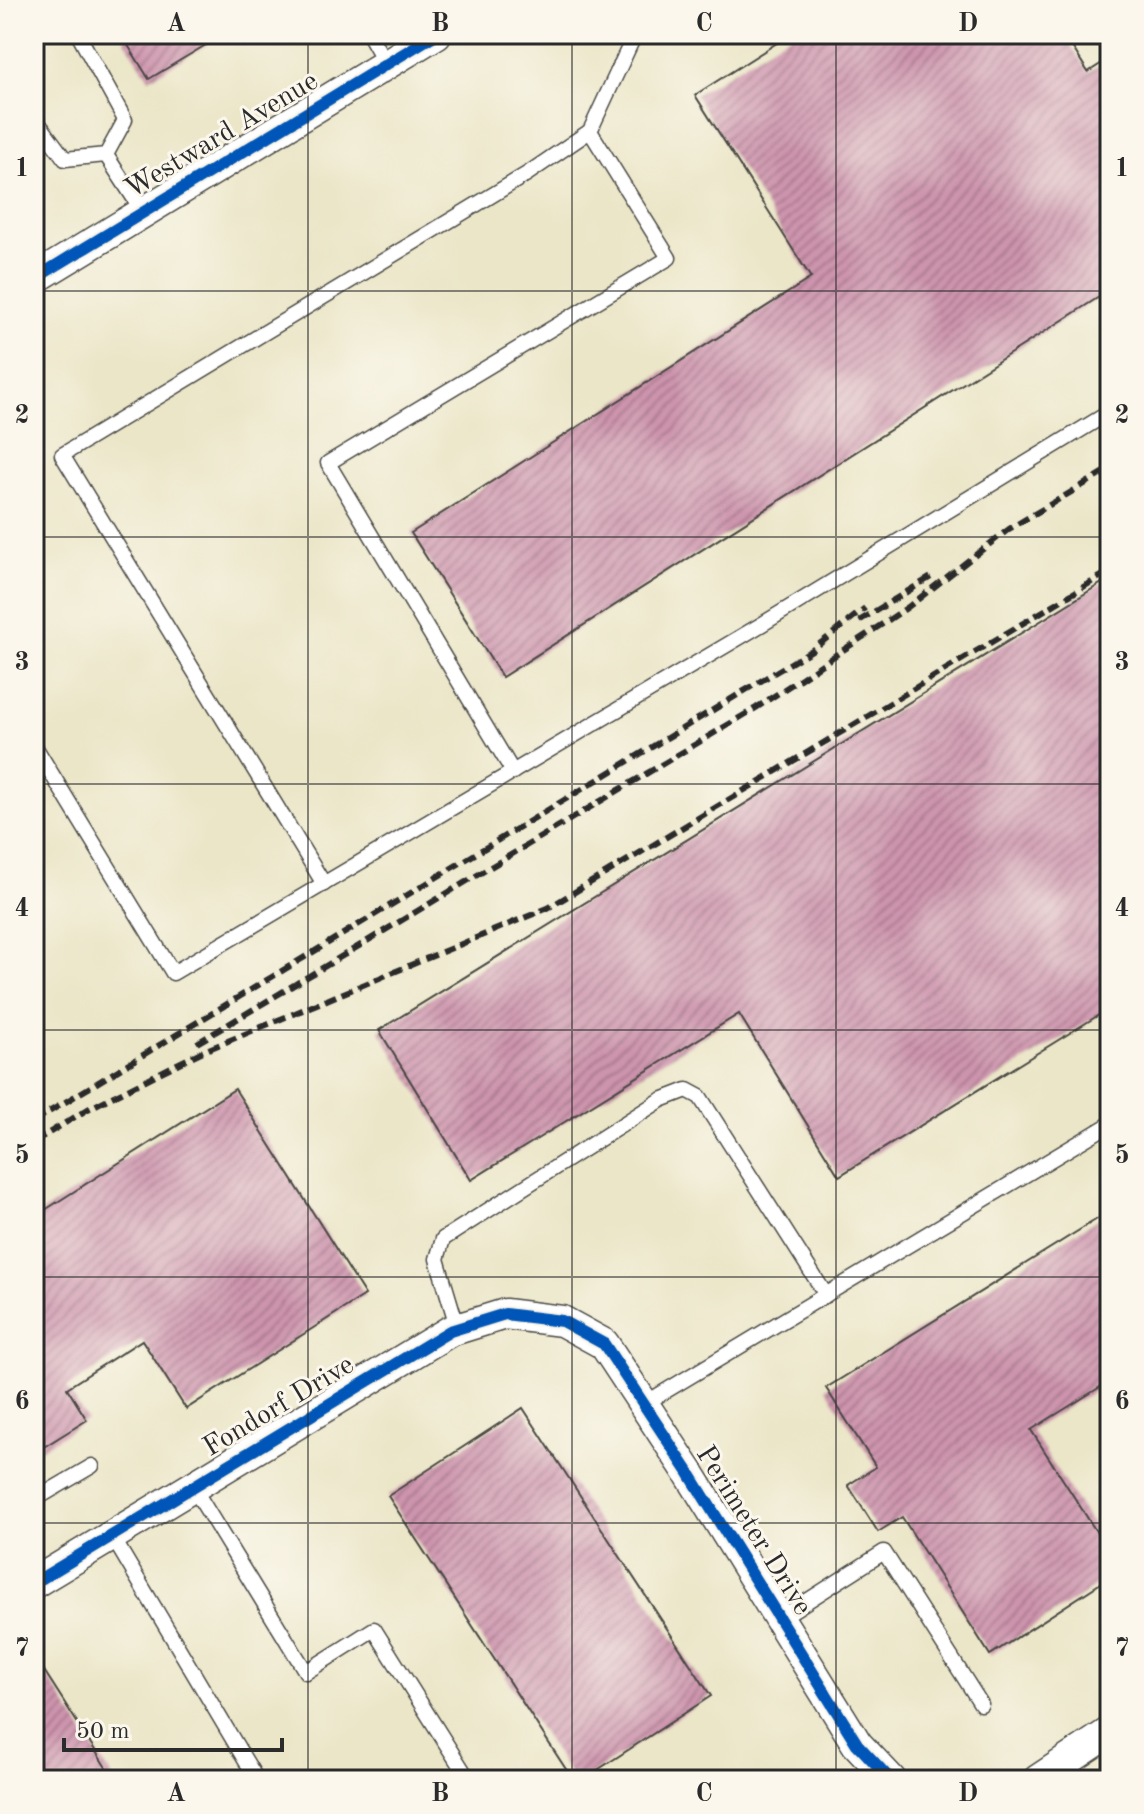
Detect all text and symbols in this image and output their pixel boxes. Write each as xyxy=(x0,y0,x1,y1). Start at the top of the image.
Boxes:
text: A xyxy=(166,11,186,37)
text: B xyxy=(431,11,449,37)
text: C xyxy=(695,11,713,37)
text: D xyxy=(958,11,978,37)
street label: Westward Avenue xyxy=(121,67,323,205)
text: 1 xyxy=(14,156,30,182)
text: 1 xyxy=(1114,156,1130,182)
text: 2 xyxy=(14,403,30,429)
text: 2 xyxy=(1114,403,1130,429)
text: 3 xyxy=(14,650,30,676)
text: 3 xyxy=(1114,650,1130,676)
text: 4 xyxy=(14,896,30,922)
text: 4 xyxy=(1114,896,1130,922)
text: 5 xyxy=(14,1143,30,1169)
text: 5 xyxy=(1114,1143,1130,1169)
street label: Fondorf Drive xyxy=(199,1351,359,1463)
text: 6 xyxy=(14,1389,30,1415)
text: 6 xyxy=(1114,1389,1130,1415)
street label: Perimeter Drive xyxy=(690,1441,816,1621)
text: 7 xyxy=(14,1636,30,1662)
text: 7 xyxy=(1114,1636,1130,1662)
scale bar xyxy=(64,1702,282,1752)
text: 50 m xyxy=(76,1720,130,1744)
text: A xyxy=(166,1781,186,1807)
text: B xyxy=(431,1781,449,1807)
text: C xyxy=(695,1781,713,1807)
text: D xyxy=(958,1781,978,1807)

